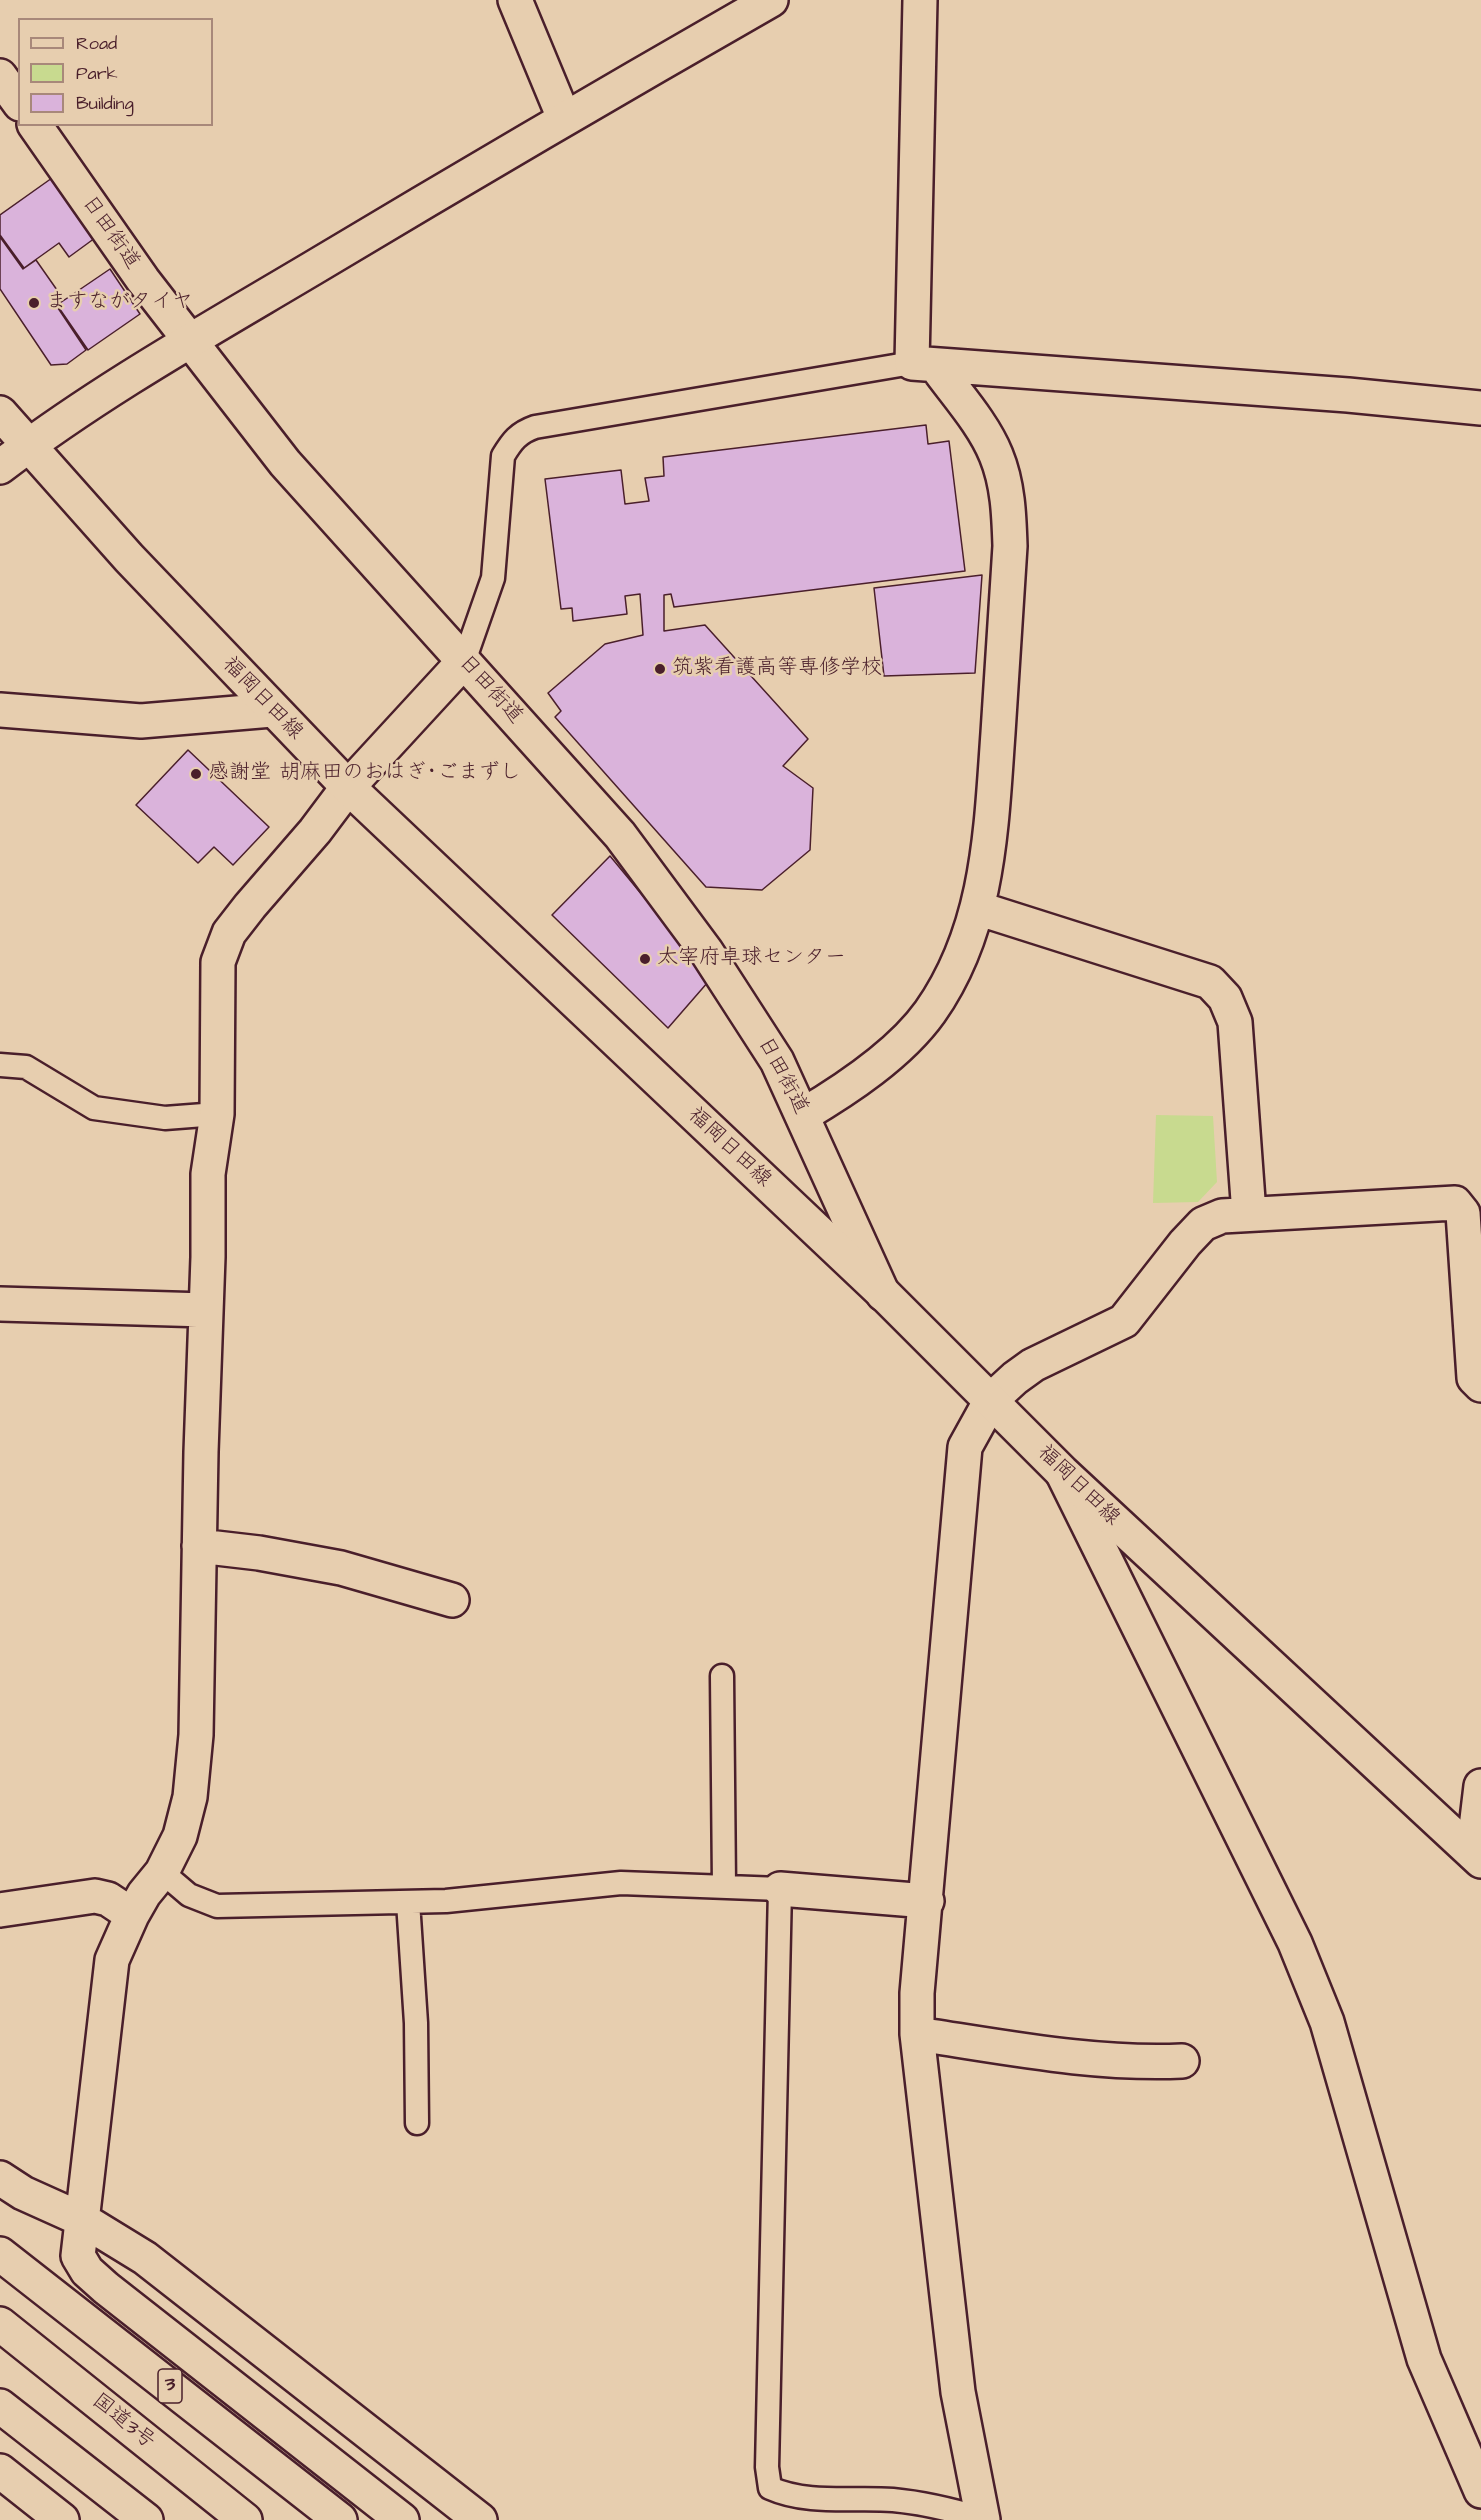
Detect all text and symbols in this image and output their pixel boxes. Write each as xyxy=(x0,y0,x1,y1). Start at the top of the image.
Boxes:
legend xyxy=(18,18,213,126)
text: Road xyxy=(76,31,117,56)
text: Park xyxy=(76,61,118,86)
text: Building xyxy=(76,91,134,116)
street label: 日田街道 xyxy=(76,191,144,275)
place label: ますながタイヤ xyxy=(46,290,193,316)
marker: ますながタイヤ xyxy=(27,296,41,310)
street label: 日田街道 xyxy=(453,650,527,730)
street label: 福岡日田線 xyxy=(216,652,308,746)
place label: 筑紫看護高等専修学校 xyxy=(672,656,882,682)
marker: 筑紫看護高等専修学校 xyxy=(653,662,667,676)
place label: 感謝堂 胡麻田のおはぎ･ごまずし xyxy=(208,761,521,787)
marker: 感謝堂 胡麻田のおはぎ･ごまずし xyxy=(189,767,203,781)
place label: 太宰府卓球センター xyxy=(657,946,846,972)
marker: 太宰府卓球センター xyxy=(638,952,652,966)
street label: 日田街道 xyxy=(751,1033,813,1119)
street label: 福岡日田線 xyxy=(682,1103,776,1193)
street label: 福岡日田線 xyxy=(1031,1440,1125,1532)
road number: 3 xyxy=(158,2369,182,2403)
street label: 国道3号 xyxy=(86,2389,160,2455)

